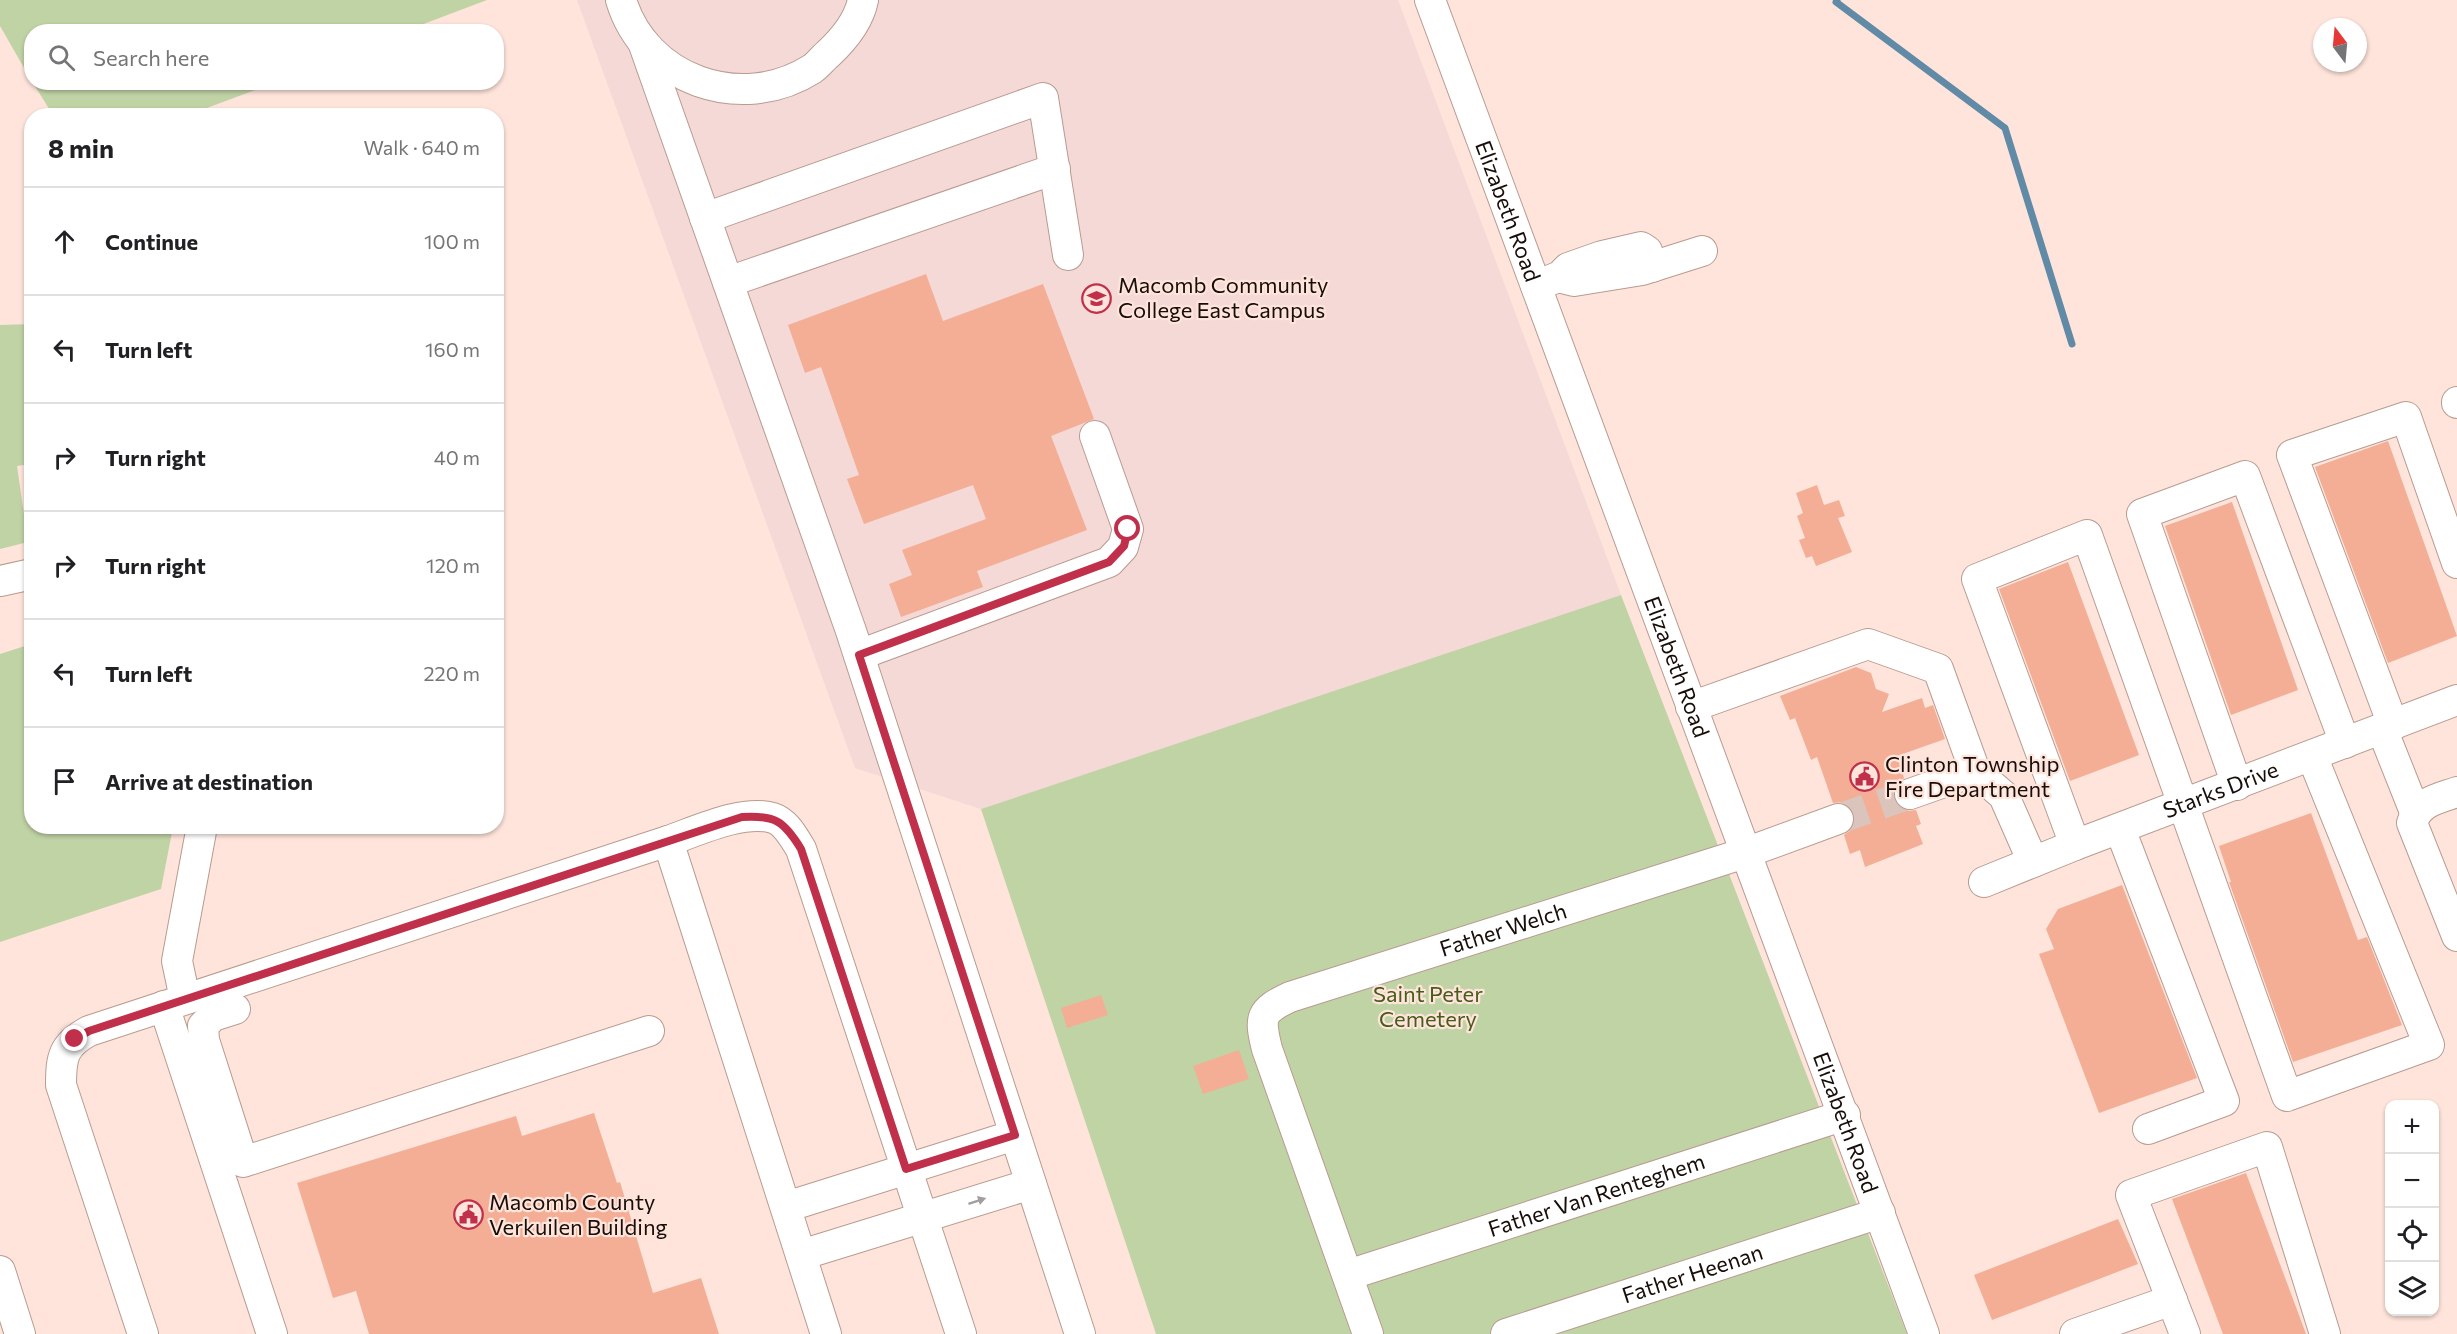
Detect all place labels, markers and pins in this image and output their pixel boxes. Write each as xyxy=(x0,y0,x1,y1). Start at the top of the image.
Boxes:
place label: Macomb Community College East Campus xyxy=(1118,271,1328,323)
school or university icon: Macomb Community College East Campus xyxy=(1081,282,1113,314)
place label: Clinton Township Fire Department xyxy=(1885,750,2059,802)
public building icon: Clinton Township Fire Department xyxy=(1848,761,1880,793)
place label: Macomb County Verkuilen Building xyxy=(489,1188,668,1240)
public building icon: Macomb County Verkuilen Building xyxy=(452,1199,484,1231)

